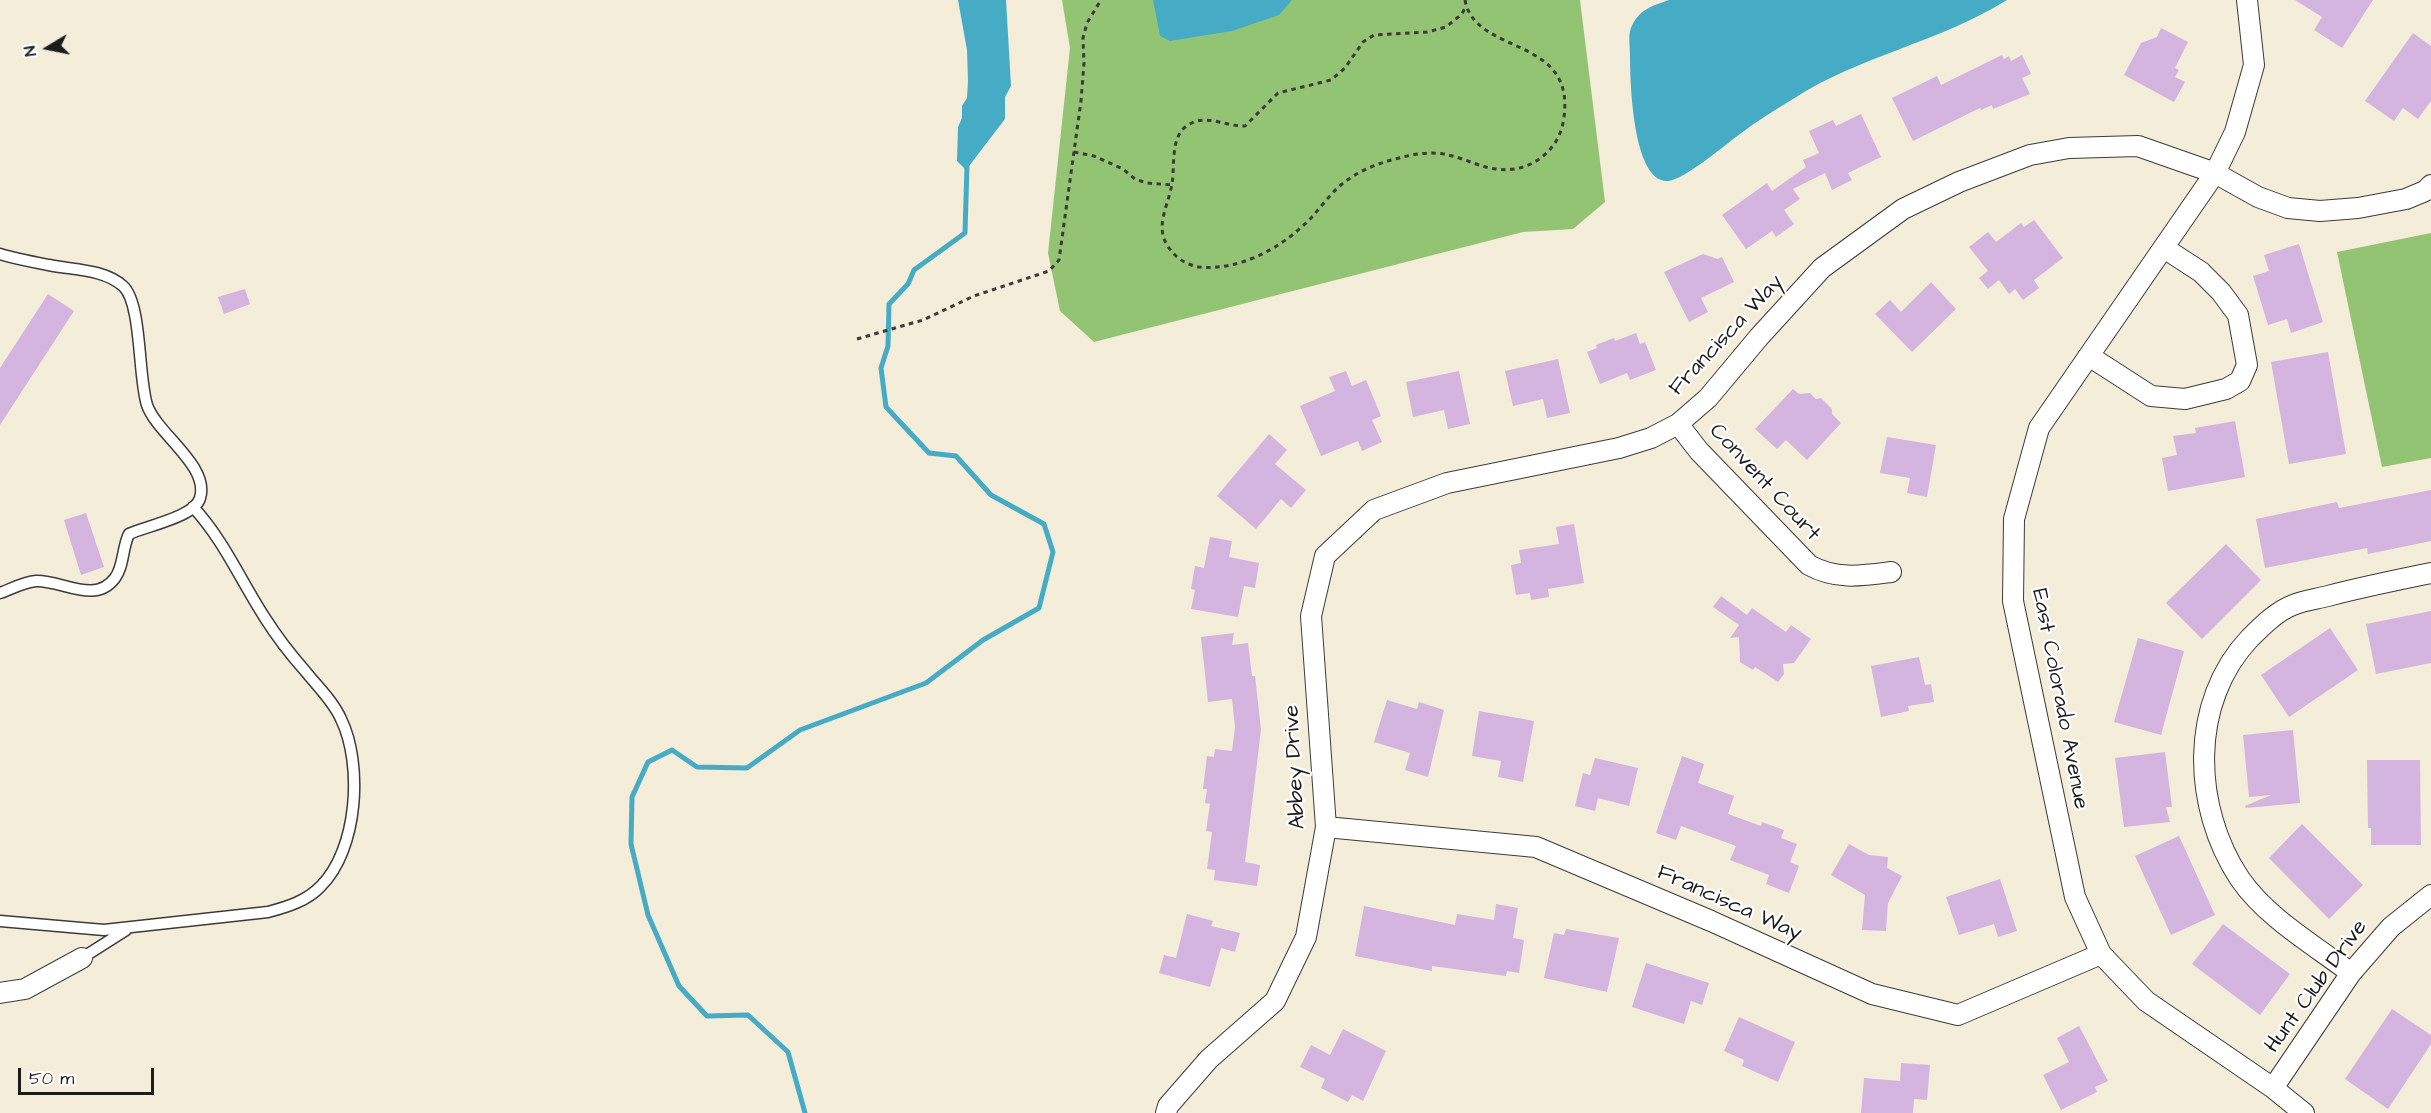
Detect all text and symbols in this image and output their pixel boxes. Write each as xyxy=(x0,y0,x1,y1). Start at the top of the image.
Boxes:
north arrow xyxy=(18,18,78,78)
text: N xyxy=(19,44,42,58)
street label: Francisca Way xyxy=(1664,270,1790,402)
street label: Convent Court xyxy=(1703,419,1825,547)
street label: East Colorado Avenue xyxy=(2025,587,2093,811)
street label: Abbey Drive xyxy=(1280,704,1312,830)
street label: Francisca Way xyxy=(1652,860,1806,948)
street label: Hunt Club Drive xyxy=(2260,915,2374,1059)
scale bar xyxy=(21,1056,158,1094)
text: 50 m xyxy=(29,1066,74,1091)

